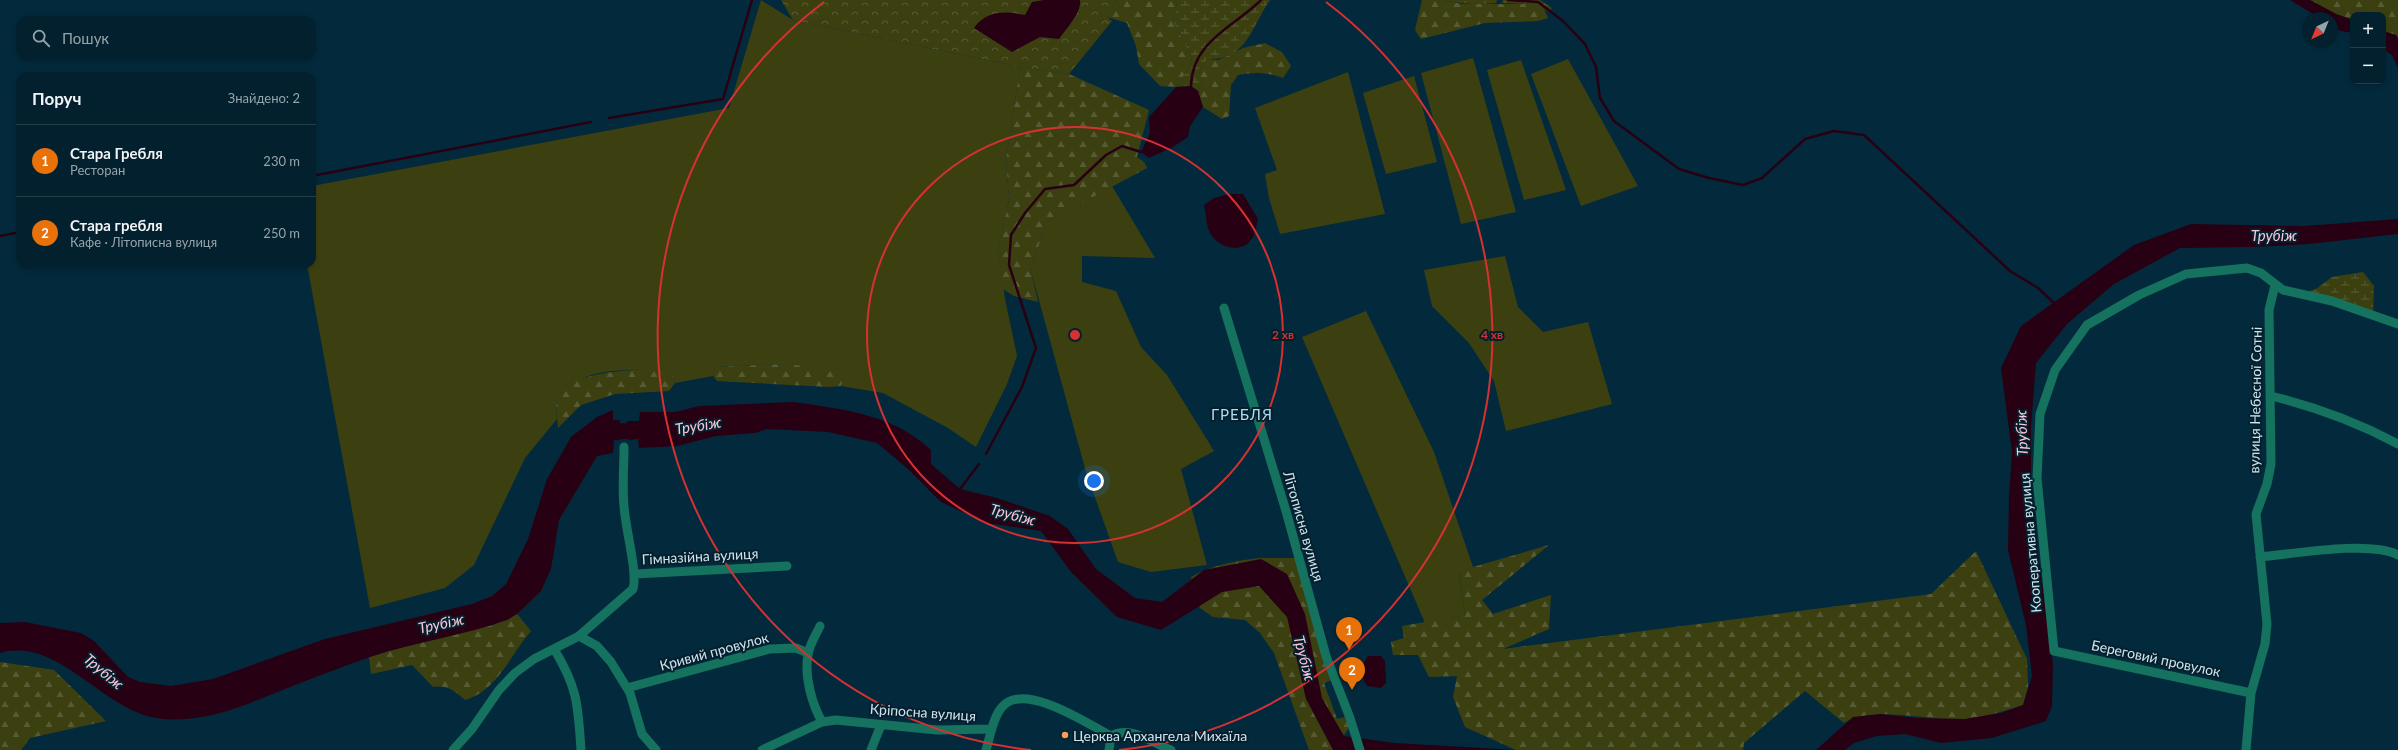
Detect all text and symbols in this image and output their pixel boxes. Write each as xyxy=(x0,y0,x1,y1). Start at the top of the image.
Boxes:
north arrow xyxy=(2302,12,2338,48)
map controls xyxy=(2350,12,2386,84)
button: + xyxy=(2350,12,2386,48)
search box xyxy=(16,16,316,60)
icon: search xyxy=(30,27,52,49)
text: Пошук xyxy=(62,29,109,47)
button: − xyxy=(2350,48,2386,84)
text: Поруч xyxy=(32,88,82,109)
text: Знайдено: 2 xyxy=(228,90,300,106)
text: Стара Гребля xyxy=(70,144,163,162)
text: 1 xyxy=(41,153,49,169)
text: 230 m xyxy=(263,153,300,169)
text: Ресторан xyxy=(70,162,125,178)
text: Стара гребля xyxy=(70,216,163,234)
text: 2 xyxy=(41,225,49,241)
text: 250 m xyxy=(263,225,300,241)
water label: Трубіж xyxy=(2251,226,2297,244)
text: Кафе · Літописна вулиця xyxy=(70,234,217,250)
text: 2 хв xyxy=(1272,327,1294,342)
text: 4 хв xyxy=(1481,327,1503,342)
street label: вулиця Небесної Сотні xyxy=(2245,327,2265,473)
centre of rings xyxy=(1068,328,1082,342)
district label: ГРЕБЛЯ xyxy=(1211,405,1273,423)
water label: Трубіж xyxy=(2011,410,2031,456)
water label: Трубіж xyxy=(674,412,722,438)
street label: Літописна вулиця xyxy=(1280,468,1328,583)
your location xyxy=(1084,471,1104,491)
street label: Кооперативна вулиця xyxy=(2015,472,2045,614)
water label: Трубіж xyxy=(988,499,1038,529)
street label: Гімназійна вулиця xyxy=(641,544,759,568)
water label: Трубіж xyxy=(416,609,466,637)
pin: 1 xyxy=(1336,617,1362,650)
street label: Кривий провулок xyxy=(658,628,771,674)
water label: Трубіж xyxy=(1290,633,1320,683)
street label: Береговий провулок xyxy=(2090,636,2223,680)
water label: Трубіж xyxy=(80,649,128,693)
pin: 2 xyxy=(1339,657,1365,690)
street label: Кріпосна вулиця xyxy=(869,700,977,724)
place label: Церква Архангела Михаїла xyxy=(1073,727,1247,744)
marker: Церква Архангела Михаїла xyxy=(1060,730,1070,740)

